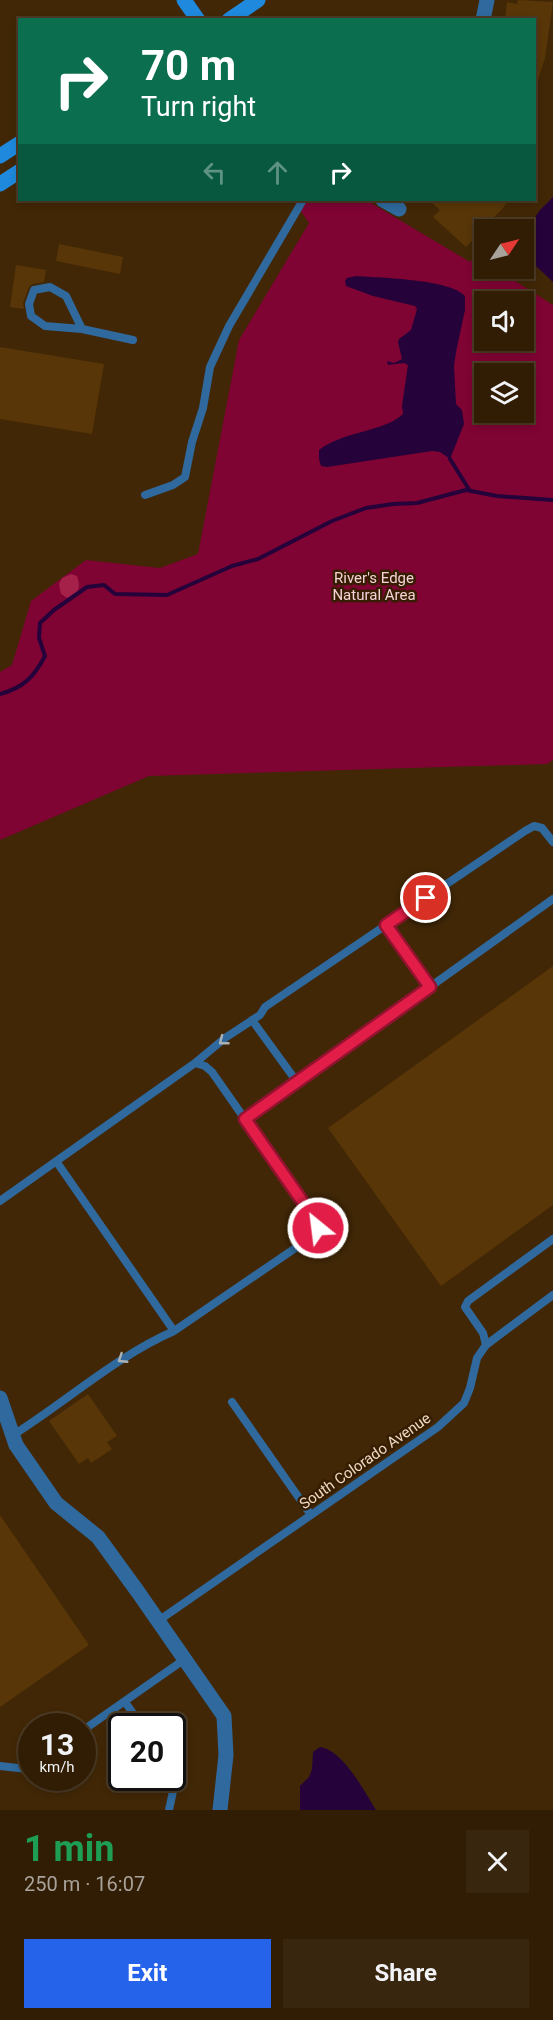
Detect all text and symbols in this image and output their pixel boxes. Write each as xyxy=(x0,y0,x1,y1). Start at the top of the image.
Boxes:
text: 70 m xyxy=(141,41,236,90)
icon: right xyxy=(42,42,120,120)
text: Turn right xyxy=(141,91,256,123)
icon: left xyxy=(198,156,231,189)
icon: ahead xyxy=(261,156,294,189)
icon: right xyxy=(324,156,357,189)
north arrow xyxy=(474,219,534,279)
map controls xyxy=(474,219,534,423)
button: sound xyxy=(474,291,534,351)
button: layers xyxy=(474,363,534,423)
park label: River's Edge Natural Area xyxy=(332,569,416,604)
pin xyxy=(400,872,451,923)
icon: arrive xyxy=(409,881,442,914)
one-way arrow xyxy=(218,1033,229,1044)
position arrow xyxy=(286,1196,350,1260)
one-way arrow xyxy=(118,1352,129,1363)
street label: South Colorado Avenue xyxy=(296,1409,434,1513)
speed limit sign: 20 xyxy=(108,1713,186,1791)
text: 13 xyxy=(40,1727,74,1762)
text: km/h xyxy=(39,1758,75,1776)
text: 1 min xyxy=(24,1828,115,1870)
button: close xyxy=(466,1830,529,1893)
text: 250 m · 16:07 xyxy=(24,1872,145,1896)
button: Exit xyxy=(24,1939,271,2008)
button: Share xyxy=(283,1939,529,2008)

